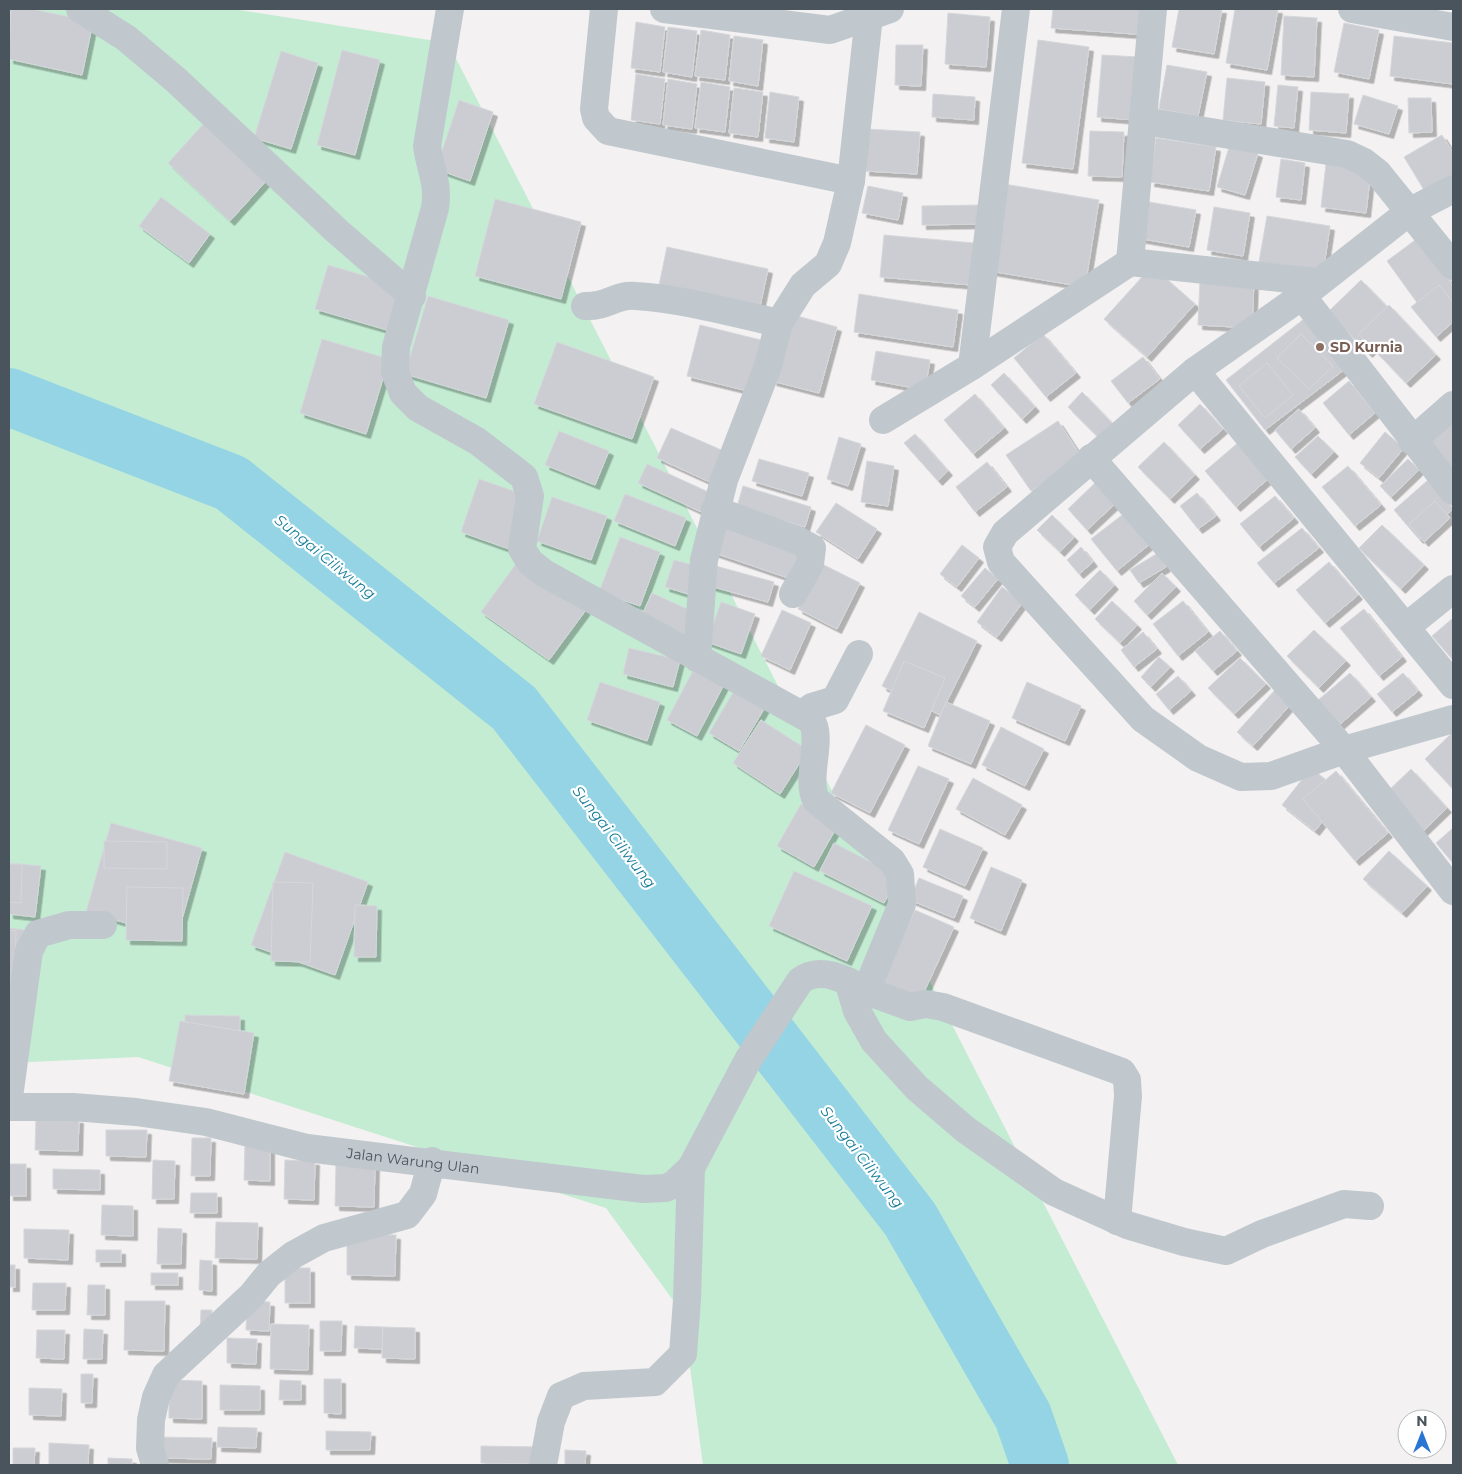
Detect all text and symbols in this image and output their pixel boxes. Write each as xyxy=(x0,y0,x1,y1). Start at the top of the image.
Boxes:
place label: SD Kurnia xyxy=(1330,338,1403,356)
marker: SD Kurnia xyxy=(1314,341,1326,353)
water label: Sungai Ciliwung xyxy=(271,510,380,603)
water label: Sungai Ciliwung xyxy=(569,782,660,892)
water label: Sungai Ciliwung xyxy=(817,1102,908,1212)
street label: Jalan Warung Ulan xyxy=(344,1144,481,1178)
north arrow xyxy=(1397,1409,1447,1459)
text: N xyxy=(1416,1412,1428,1430)

